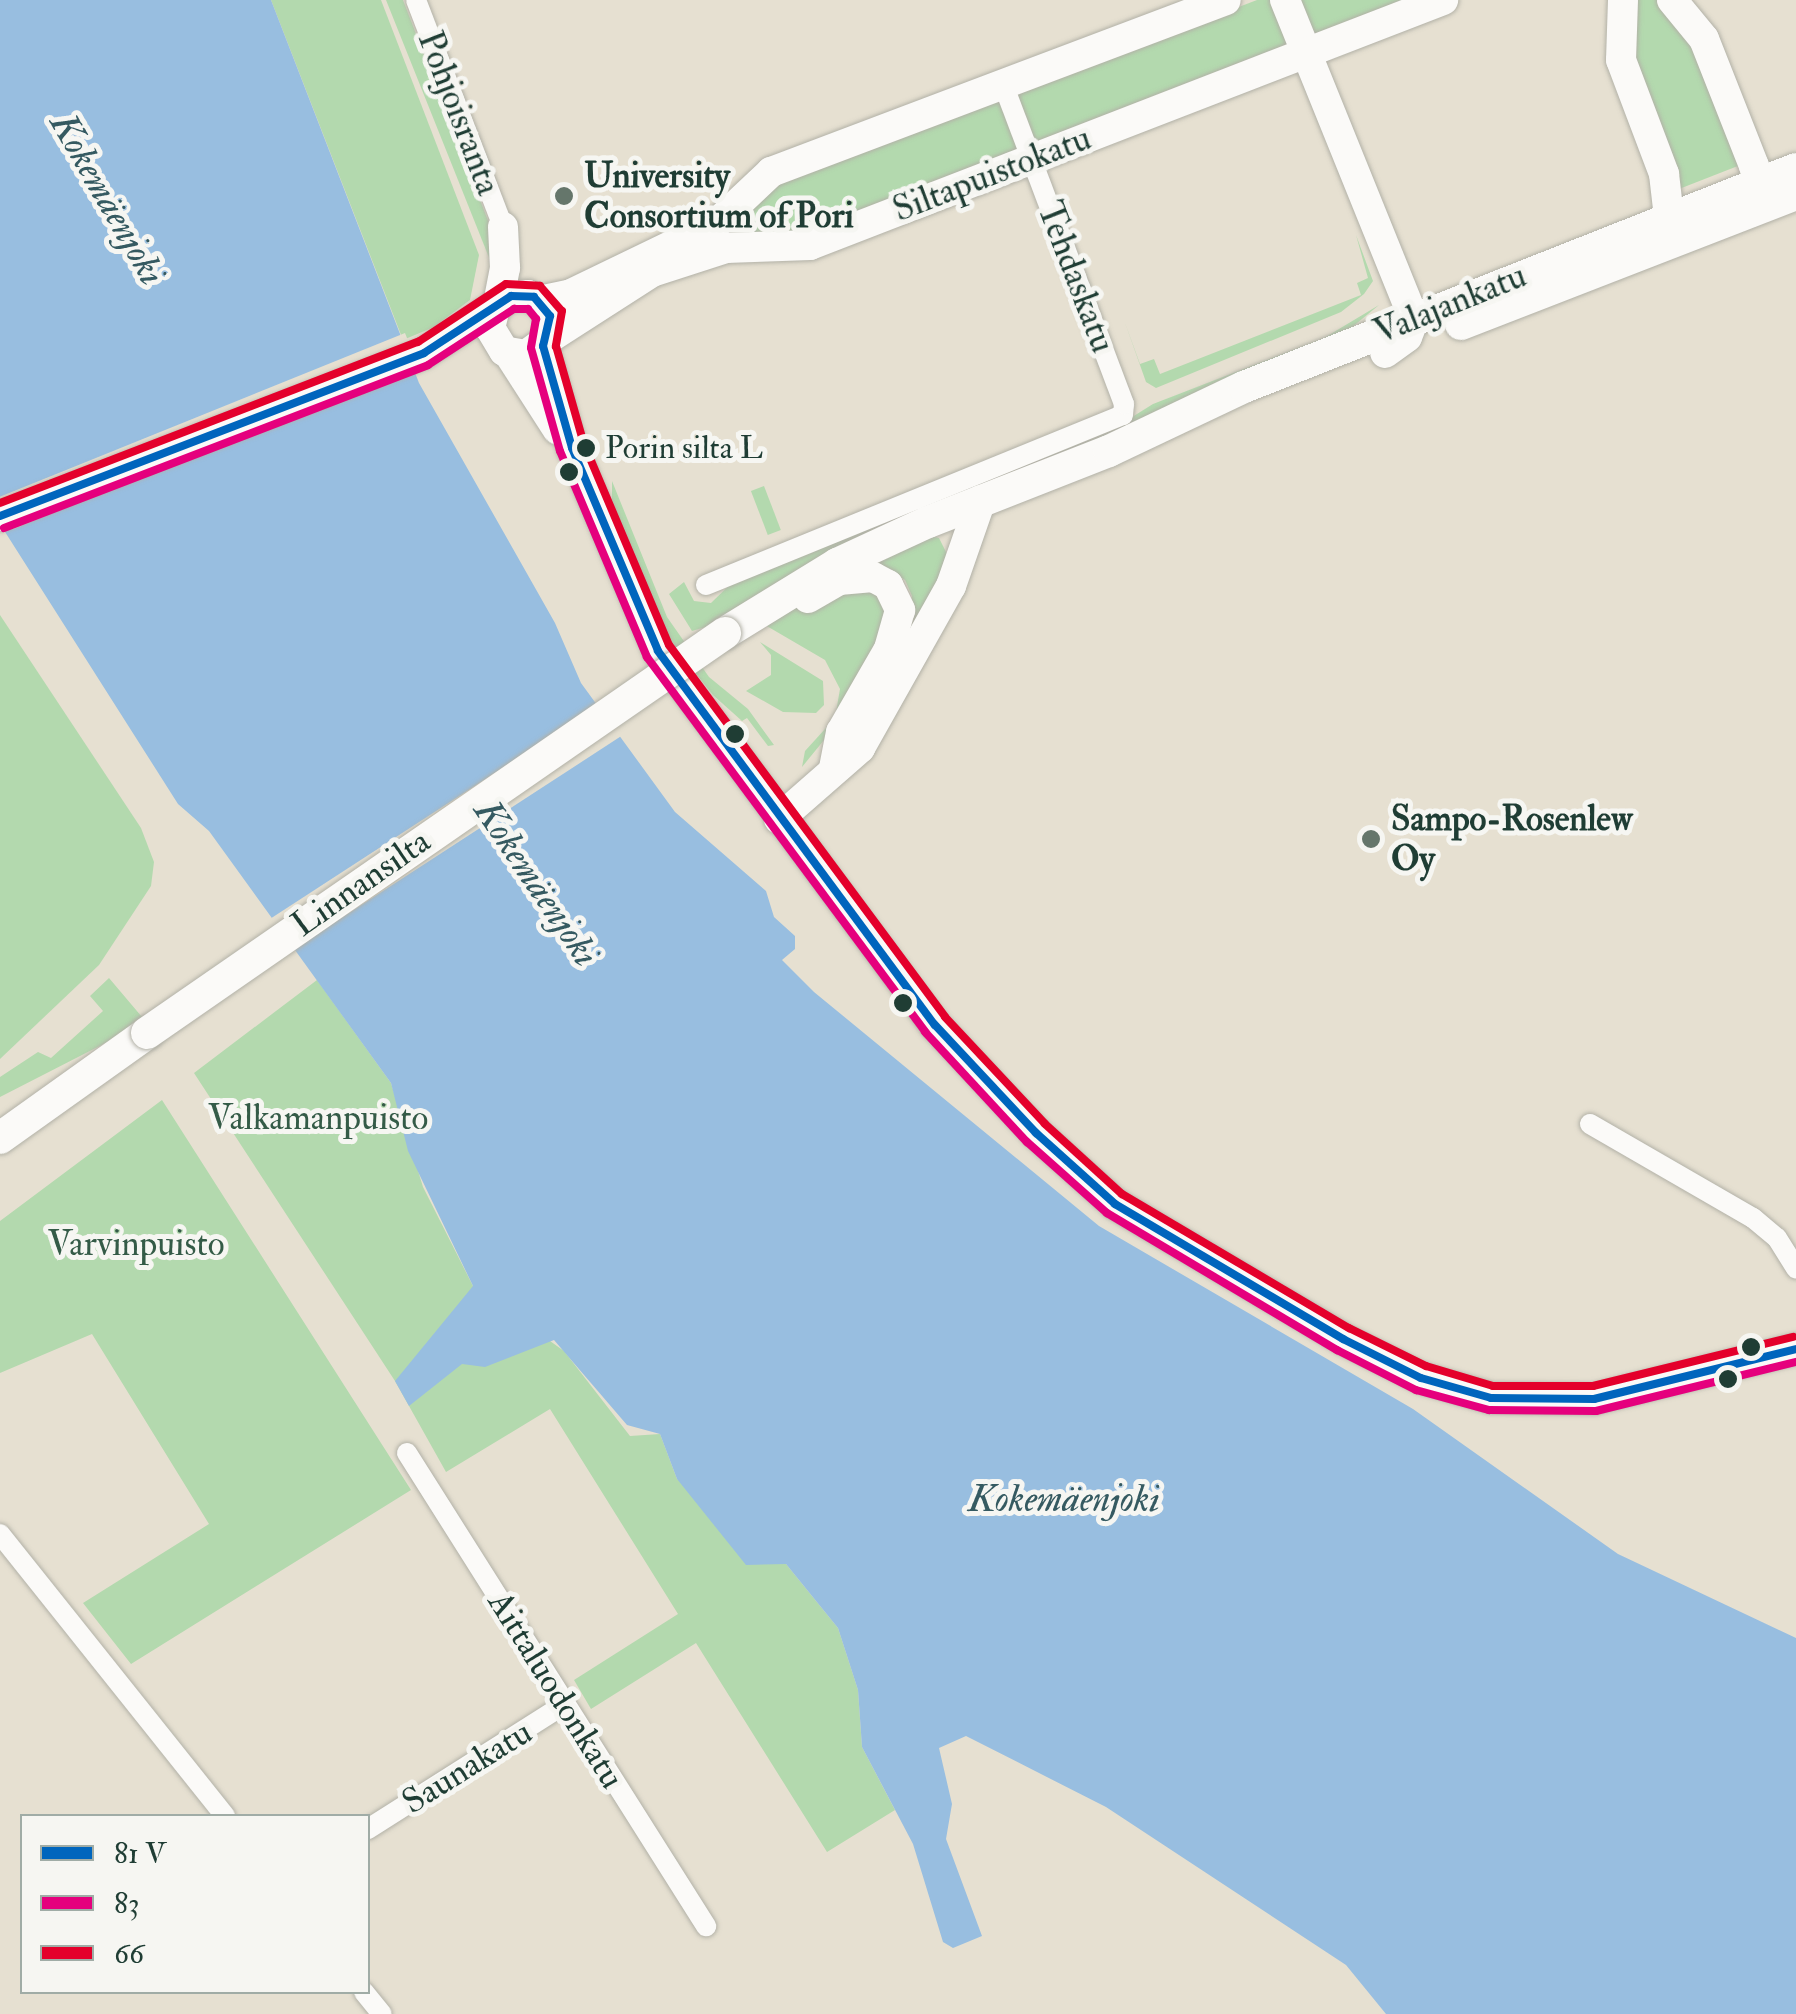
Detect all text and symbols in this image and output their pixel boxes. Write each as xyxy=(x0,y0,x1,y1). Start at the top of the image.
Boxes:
street label: Pohjoisranta xyxy=(409,25,509,201)
water label: Kokemäenjoki xyxy=(39,105,175,293)
street label: Siltapuistokatu xyxy=(887,117,1097,231)
place label: University Consortium of Pori xyxy=(584,155,854,237)
marker: University Consortium of Pori xyxy=(553,185,575,207)
street label: Tehdaskatu xyxy=(1028,196,1124,358)
street label: Valajankatu xyxy=(1368,254,1532,354)
place label: Porin silta L xyxy=(605,429,763,467)
marker: Porin silta L xyxy=(576,438,596,458)
unlabelled marker xyxy=(559,462,579,482)
unlabelled marker xyxy=(725,724,745,744)
water label: Kokemäenjoki xyxy=(464,791,608,975)
place label: Sampo-Rosenlew Oy xyxy=(1391,798,1632,880)
street label: Linnansilta xyxy=(284,820,438,946)
marker: Sampo-Rosenlew Oy xyxy=(1360,828,1382,850)
unlabelled marker xyxy=(893,993,913,1013)
park label: Valkamanpuisto xyxy=(208,1097,428,1139)
park label: Varvinpuisto xyxy=(48,1223,224,1265)
unlabelled marker xyxy=(1741,1337,1761,1357)
unlabelled marker xyxy=(1718,1369,1738,1389)
water label: Kokemäenjoki xyxy=(968,1477,1160,1523)
street label: Aittaluodonkatu xyxy=(479,1584,633,1796)
street label: Saunakatu xyxy=(395,1711,539,1823)
legend xyxy=(20,1814,370,1994)
text: 81 V xyxy=(114,1835,166,1872)
text: 83 xyxy=(114,1885,140,1922)
text: 66 xyxy=(114,1935,144,1972)

